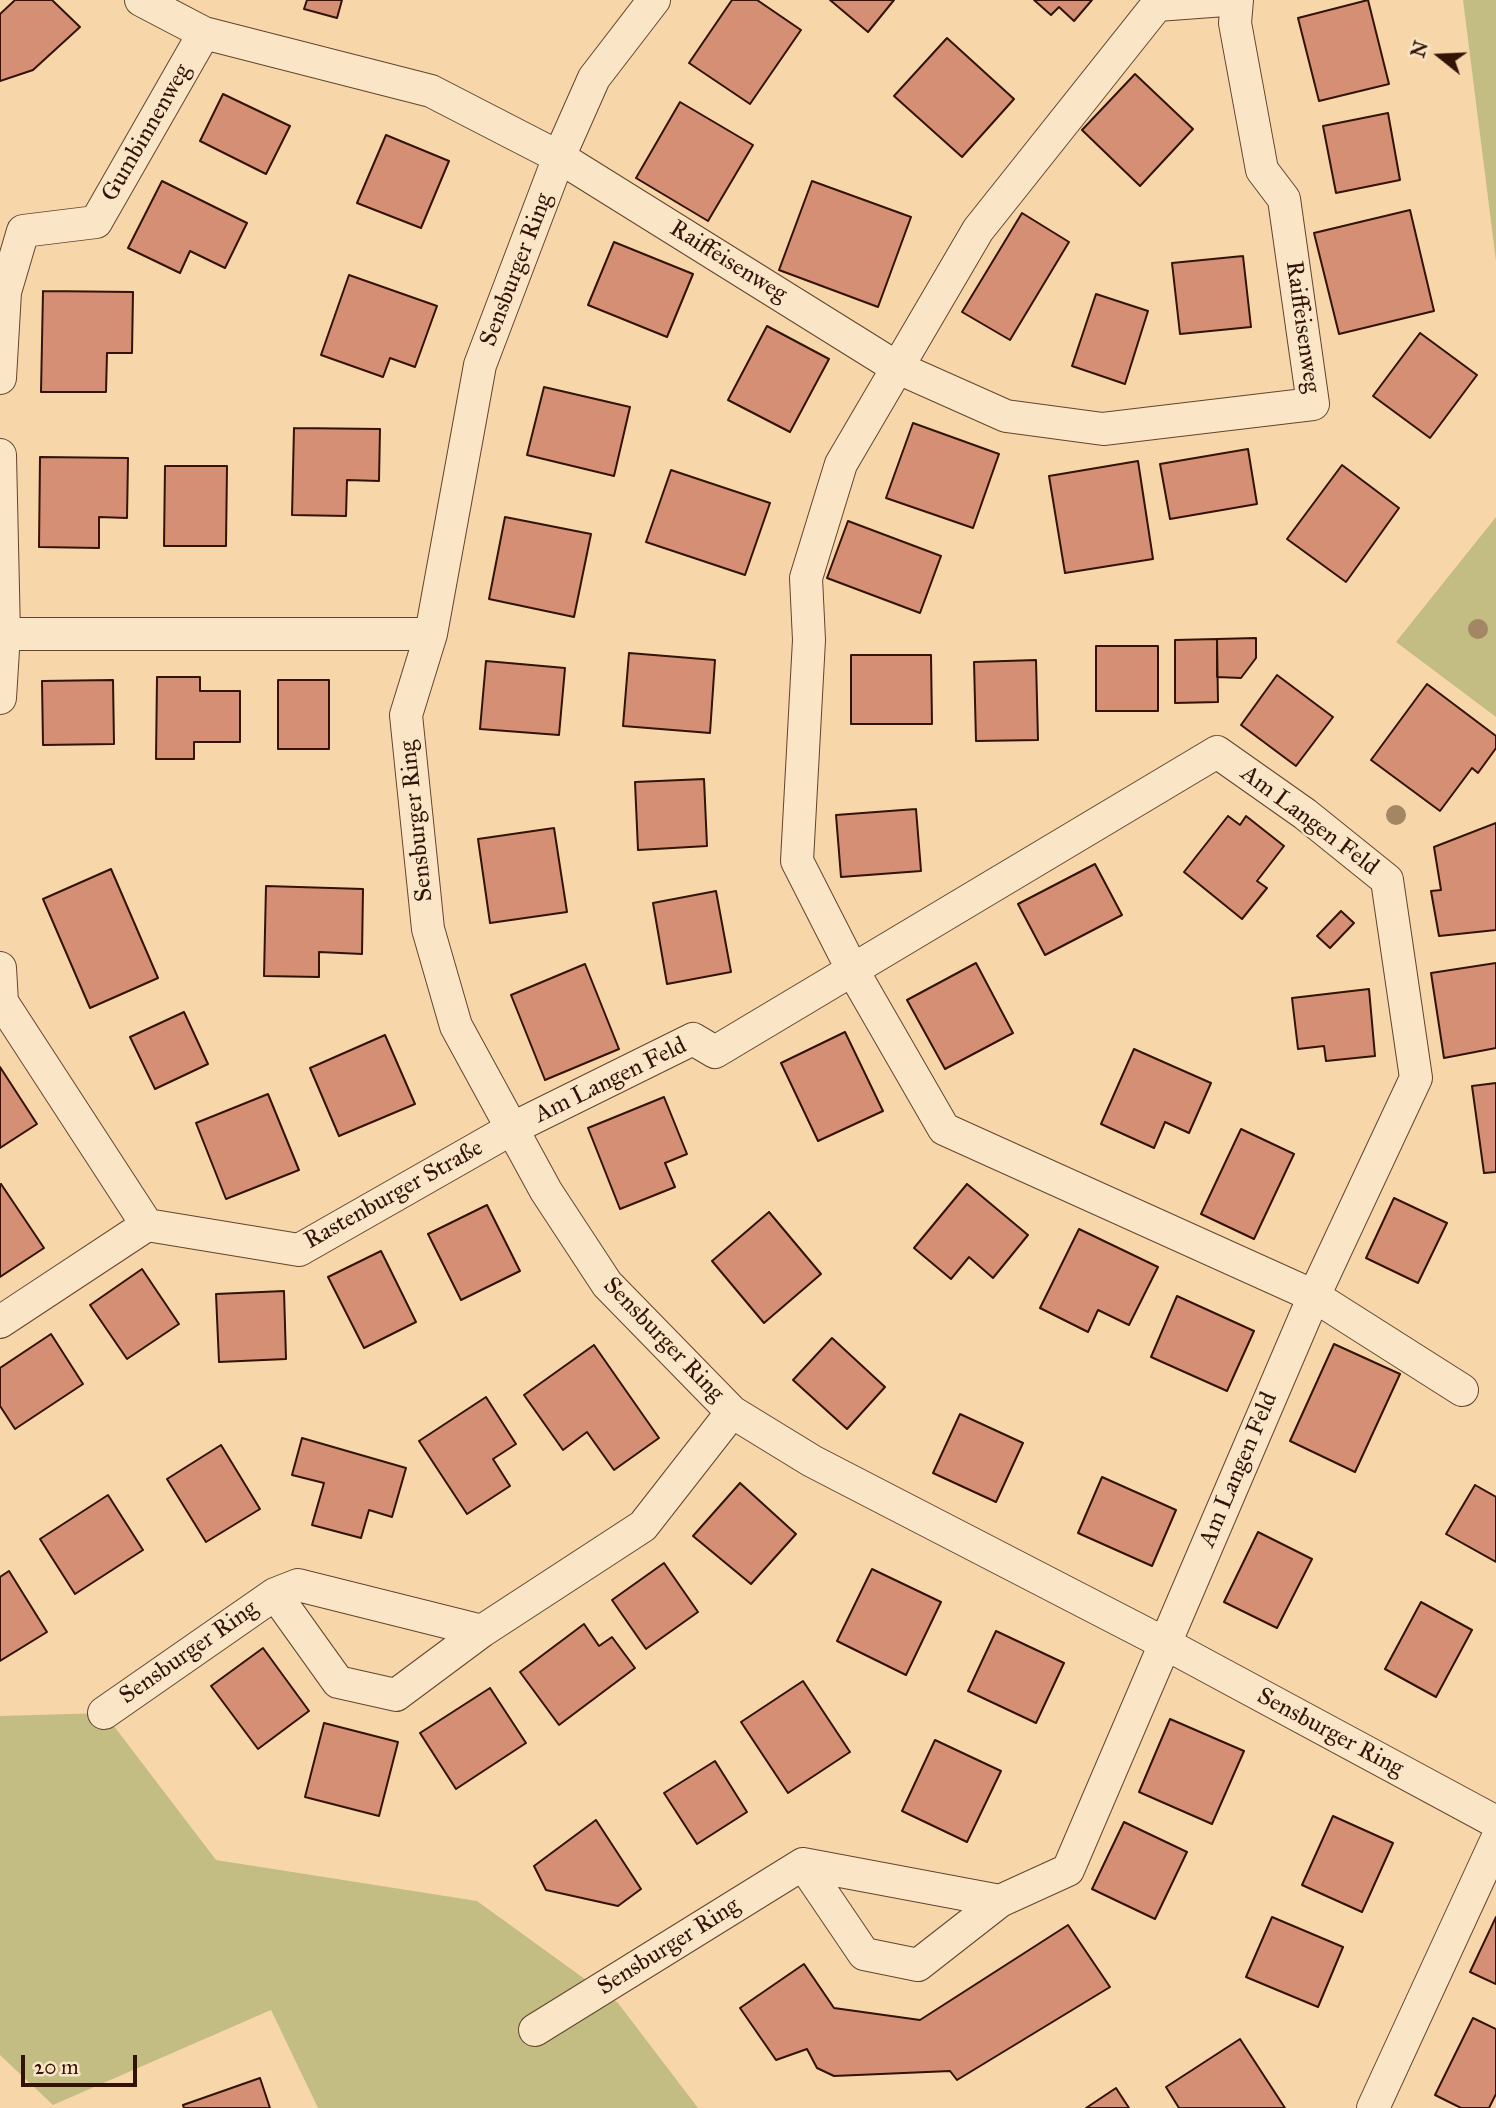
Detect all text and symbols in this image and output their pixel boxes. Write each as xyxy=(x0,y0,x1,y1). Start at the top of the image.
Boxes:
north arrow xyxy=(1405,21,1475,91)
text: N xyxy=(1406,38,1433,61)
street label: Gumbinnenweg xyxy=(96,59,198,207)
street label: Sensburger Ring xyxy=(475,189,559,351)
street label: Raiffeisenweg xyxy=(664,215,792,309)
street label: Raiffeisenweg xyxy=(1279,259,1325,395)
street label: Sensburger Ring xyxy=(394,739,440,903)
street label: Am Langen Feld xyxy=(1234,760,1384,882)
street label: Am Langen Feld xyxy=(530,1032,692,1130)
street label: Rastenburger Straße xyxy=(300,1134,488,1256)
street label: Sensburger Ring xyxy=(596,1272,730,1408)
street label: Am Langen Feld xyxy=(1193,1388,1285,1552)
street label: Sensburger Ring xyxy=(114,1595,264,1711)
street label: Sensburger Ring xyxy=(1252,1682,1408,1784)
street label: Sensburger Ring xyxy=(593,1892,745,2002)
scale bar xyxy=(24,2042,140,2086)
text: 20 m xyxy=(34,2054,79,2080)

